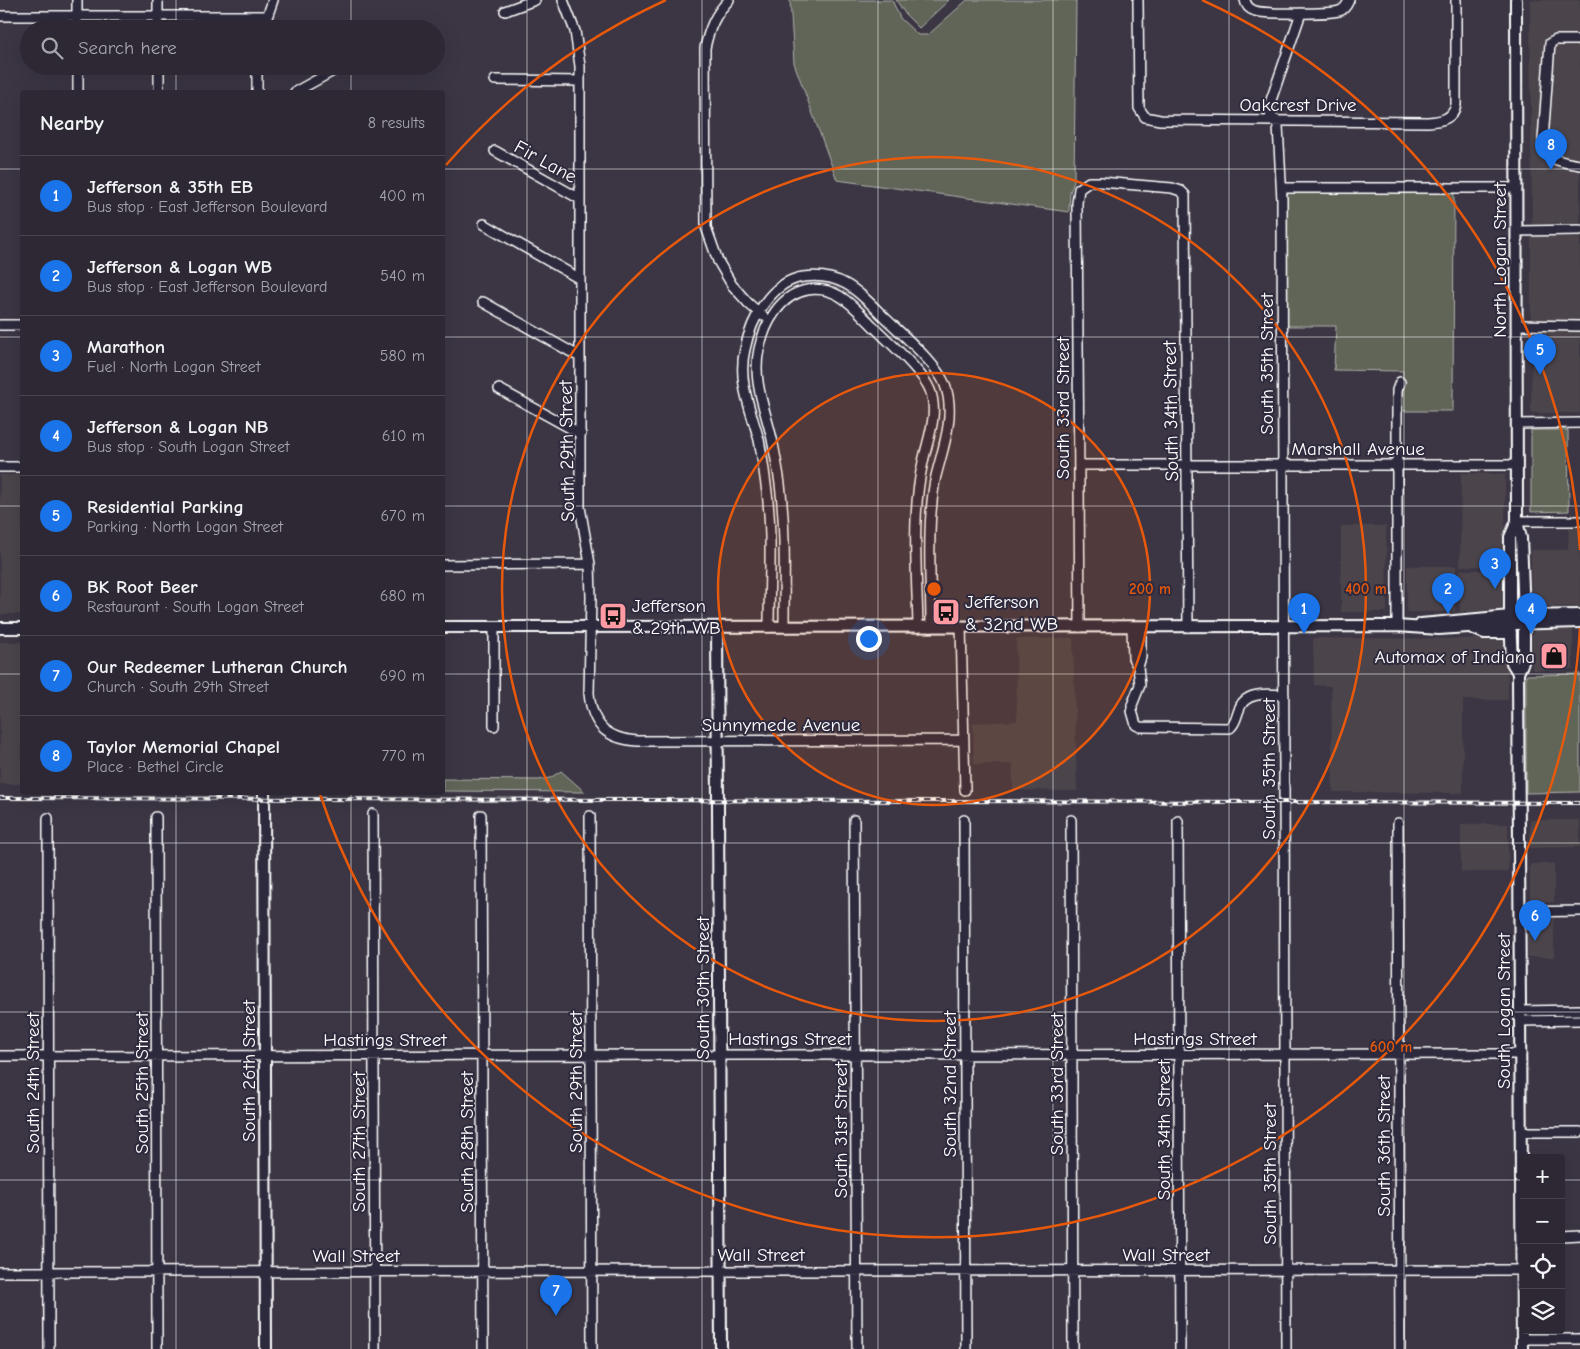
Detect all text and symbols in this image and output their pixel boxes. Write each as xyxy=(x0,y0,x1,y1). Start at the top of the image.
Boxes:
search box xyxy=(20,20,445,75)
icon: search xyxy=(38,34,66,62)
text: Search here xyxy=(78,37,177,59)
street label: Oakcrest Drive xyxy=(1239,94,1357,116)
text: Nearby xyxy=(40,111,104,135)
text: 8 results xyxy=(368,114,425,132)
pin: 8 xyxy=(1535,129,1567,170)
street label: Fir Lane xyxy=(510,136,581,188)
text: Jefferson & 35th EB xyxy=(87,176,253,198)
street label: North Logan Street xyxy=(1489,182,1511,338)
text: 1 xyxy=(53,187,59,205)
text: 400 m xyxy=(379,187,425,205)
text: Bus stop · East Jefferson Boulevard xyxy=(87,198,327,216)
text: Jefferson & Logan WB xyxy=(87,256,272,278)
text: 2 xyxy=(52,267,60,285)
text: 540 m xyxy=(380,267,425,285)
text: Bus stop · East Jefferson Boulevard xyxy=(87,278,327,296)
street label: South 35th Street xyxy=(1256,293,1278,435)
pin: 5 xyxy=(1524,334,1556,375)
text: Marathon xyxy=(87,336,165,358)
street label: South 33rd Street xyxy=(1052,336,1074,479)
street label: South 34th Street xyxy=(1159,340,1183,481)
text: 3 xyxy=(52,347,60,365)
text: 580 m xyxy=(380,347,425,365)
text: Fuel · North Logan Street xyxy=(87,358,260,376)
street label: South 29th Street xyxy=(555,379,579,522)
text: Jefferson & Logan NB xyxy=(87,416,268,438)
text: 4 xyxy=(52,427,60,445)
text: 610 m xyxy=(382,427,425,445)
text: Bus stop · South Logan Street xyxy=(87,438,289,456)
street label: Marshall Avenue xyxy=(1291,438,1425,460)
text: Residential Parking xyxy=(87,496,244,518)
text: 5 xyxy=(52,507,60,525)
text: 670 m xyxy=(380,507,425,525)
text: Parking · North Logan Street xyxy=(87,518,283,536)
pin: 3 xyxy=(1479,548,1511,589)
pin: 2 xyxy=(1432,573,1464,614)
text: BK Root Beer xyxy=(87,576,198,598)
centre of rings xyxy=(925,580,943,598)
text: 200 m xyxy=(1129,580,1171,598)
text: 400 m xyxy=(1345,580,1387,598)
text: 6 xyxy=(52,587,60,605)
text: 680 m xyxy=(380,587,425,605)
place label: Jefferson & 32nd WB xyxy=(965,591,1058,635)
pin: 1 xyxy=(1288,593,1320,634)
pin: 4 xyxy=(1515,593,1547,634)
place label: Jefferson & 29th WB xyxy=(632,595,721,639)
bus stop icon: Jefferson & 32nd WB xyxy=(931,597,961,627)
text: Restaurant · South Logan Street xyxy=(87,598,304,616)
bus stop icon: Jefferson & 29th WB xyxy=(598,601,628,631)
your location xyxy=(856,626,882,652)
shop icon: Automax of Indiana xyxy=(1539,641,1569,671)
place label: Automax of Indiana xyxy=(1374,646,1535,668)
text: Our Redeemer Lutheran Church xyxy=(87,656,348,678)
text: 7 xyxy=(52,667,60,685)
text: 690 m xyxy=(380,667,425,685)
text: Church · South 29th Street xyxy=(87,678,269,696)
street label: South 35th Street xyxy=(1258,698,1280,840)
street label: Sunnymede Avenue xyxy=(702,714,860,736)
text: Taylor Memorial Chapel xyxy=(87,736,280,758)
text: 8 xyxy=(52,747,60,765)
text: 770 m xyxy=(382,747,425,765)
text: Place · Bethel Circle xyxy=(87,758,223,776)
pin: 6 xyxy=(1519,900,1551,941)
street label: South 30th Street xyxy=(692,916,714,1059)
street label: South Logan Street xyxy=(1493,933,1515,1089)
street label: South 26th Street xyxy=(238,999,260,1142)
street label: South 32nd Street xyxy=(939,1010,961,1157)
street label: South 25th Street xyxy=(131,1011,153,1154)
street label: South 29th Street xyxy=(565,1011,587,1153)
street label: South 24th Street xyxy=(22,1012,44,1153)
street label: South 33rd Street xyxy=(1046,1012,1068,1155)
street label: Hastings Street xyxy=(728,1028,852,1050)
street label: Hastings Street xyxy=(1133,1028,1257,1050)
street label: Hastings Street xyxy=(323,1029,447,1051)
text: 600 m xyxy=(1370,1038,1412,1056)
street label: South 34th Street xyxy=(1153,1059,1175,1200)
street label: South 31st Street xyxy=(830,1061,852,1198)
street label: South 27th Street xyxy=(348,1071,370,1212)
street label: South 28th Street xyxy=(456,1071,478,1213)
street label: South 36th Street xyxy=(1373,1075,1395,1217)
street label: South 35th Street xyxy=(1259,1103,1281,1245)
map controls xyxy=(1520,1154,1565,1334)
button: + xyxy=(1520,1154,1565,1199)
button: − xyxy=(1520,1199,1565,1244)
street label: Wall Street xyxy=(717,1244,805,1266)
street label: Wall Street xyxy=(1122,1244,1210,1266)
button: locate xyxy=(1520,1244,1565,1289)
street label: Wall Street xyxy=(312,1245,400,1267)
pin: 7 xyxy=(540,1275,572,1316)
button: layers xyxy=(1520,1289,1565,1334)

